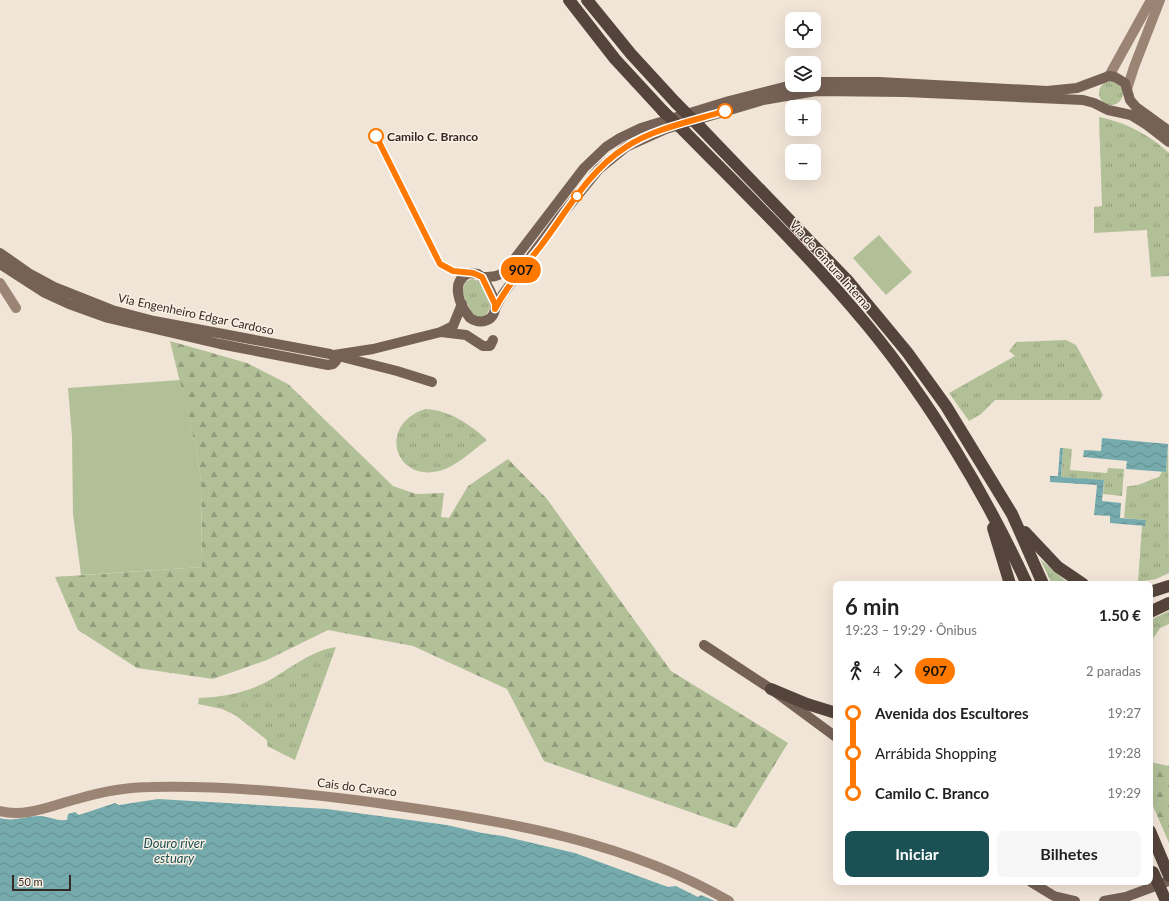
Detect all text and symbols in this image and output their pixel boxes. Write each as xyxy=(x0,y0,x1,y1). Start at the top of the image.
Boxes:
map controls xyxy=(785,12,821,180)
button: locate xyxy=(785,12,821,48)
button: layers xyxy=(785,56,821,92)
button: + xyxy=(785,100,821,136)
unlabelled marker xyxy=(717,103,733,119)
marker: Camilo C. Branco xyxy=(368,128,384,144)
place label: Camilo C. Branco xyxy=(387,129,478,144)
button: − xyxy=(785,144,821,180)
unlabelled marker xyxy=(571,190,583,202)
street label: Via de Cintura Interna xyxy=(787,217,875,313)
line badge: 907 xyxy=(498,257,544,283)
text: 907 xyxy=(509,261,533,278)
street label: Via Engenheiro Edgar Cardoso xyxy=(117,290,276,338)
text: 6 min xyxy=(845,593,900,620)
text: 1.50 € xyxy=(1099,606,1141,624)
text: 19:23 – 19:29 · Ônibus xyxy=(845,622,977,638)
icon: walk xyxy=(845,660,867,682)
icon: forward xyxy=(887,660,909,682)
text: 907 xyxy=(923,662,947,679)
text: 4 xyxy=(873,663,881,679)
text: 2 paradas xyxy=(1086,663,1141,679)
text: Avenida dos Escultores xyxy=(875,704,1029,722)
text: 19:27 xyxy=(1108,705,1141,721)
text: Arrábida Shopping xyxy=(875,744,997,762)
text: 19:28 xyxy=(1108,745,1141,761)
street label: Cais do Cavaco xyxy=(316,775,398,799)
text: Camilo C. Branco xyxy=(875,784,989,802)
text: 19:29 xyxy=(1108,785,1141,801)
button: Iniciar xyxy=(845,831,989,877)
button: Bilhetes xyxy=(997,831,1141,877)
water label: Douro river estuary xyxy=(144,835,205,866)
scale bar xyxy=(12,873,71,892)
text: 50 m xyxy=(18,875,43,888)

